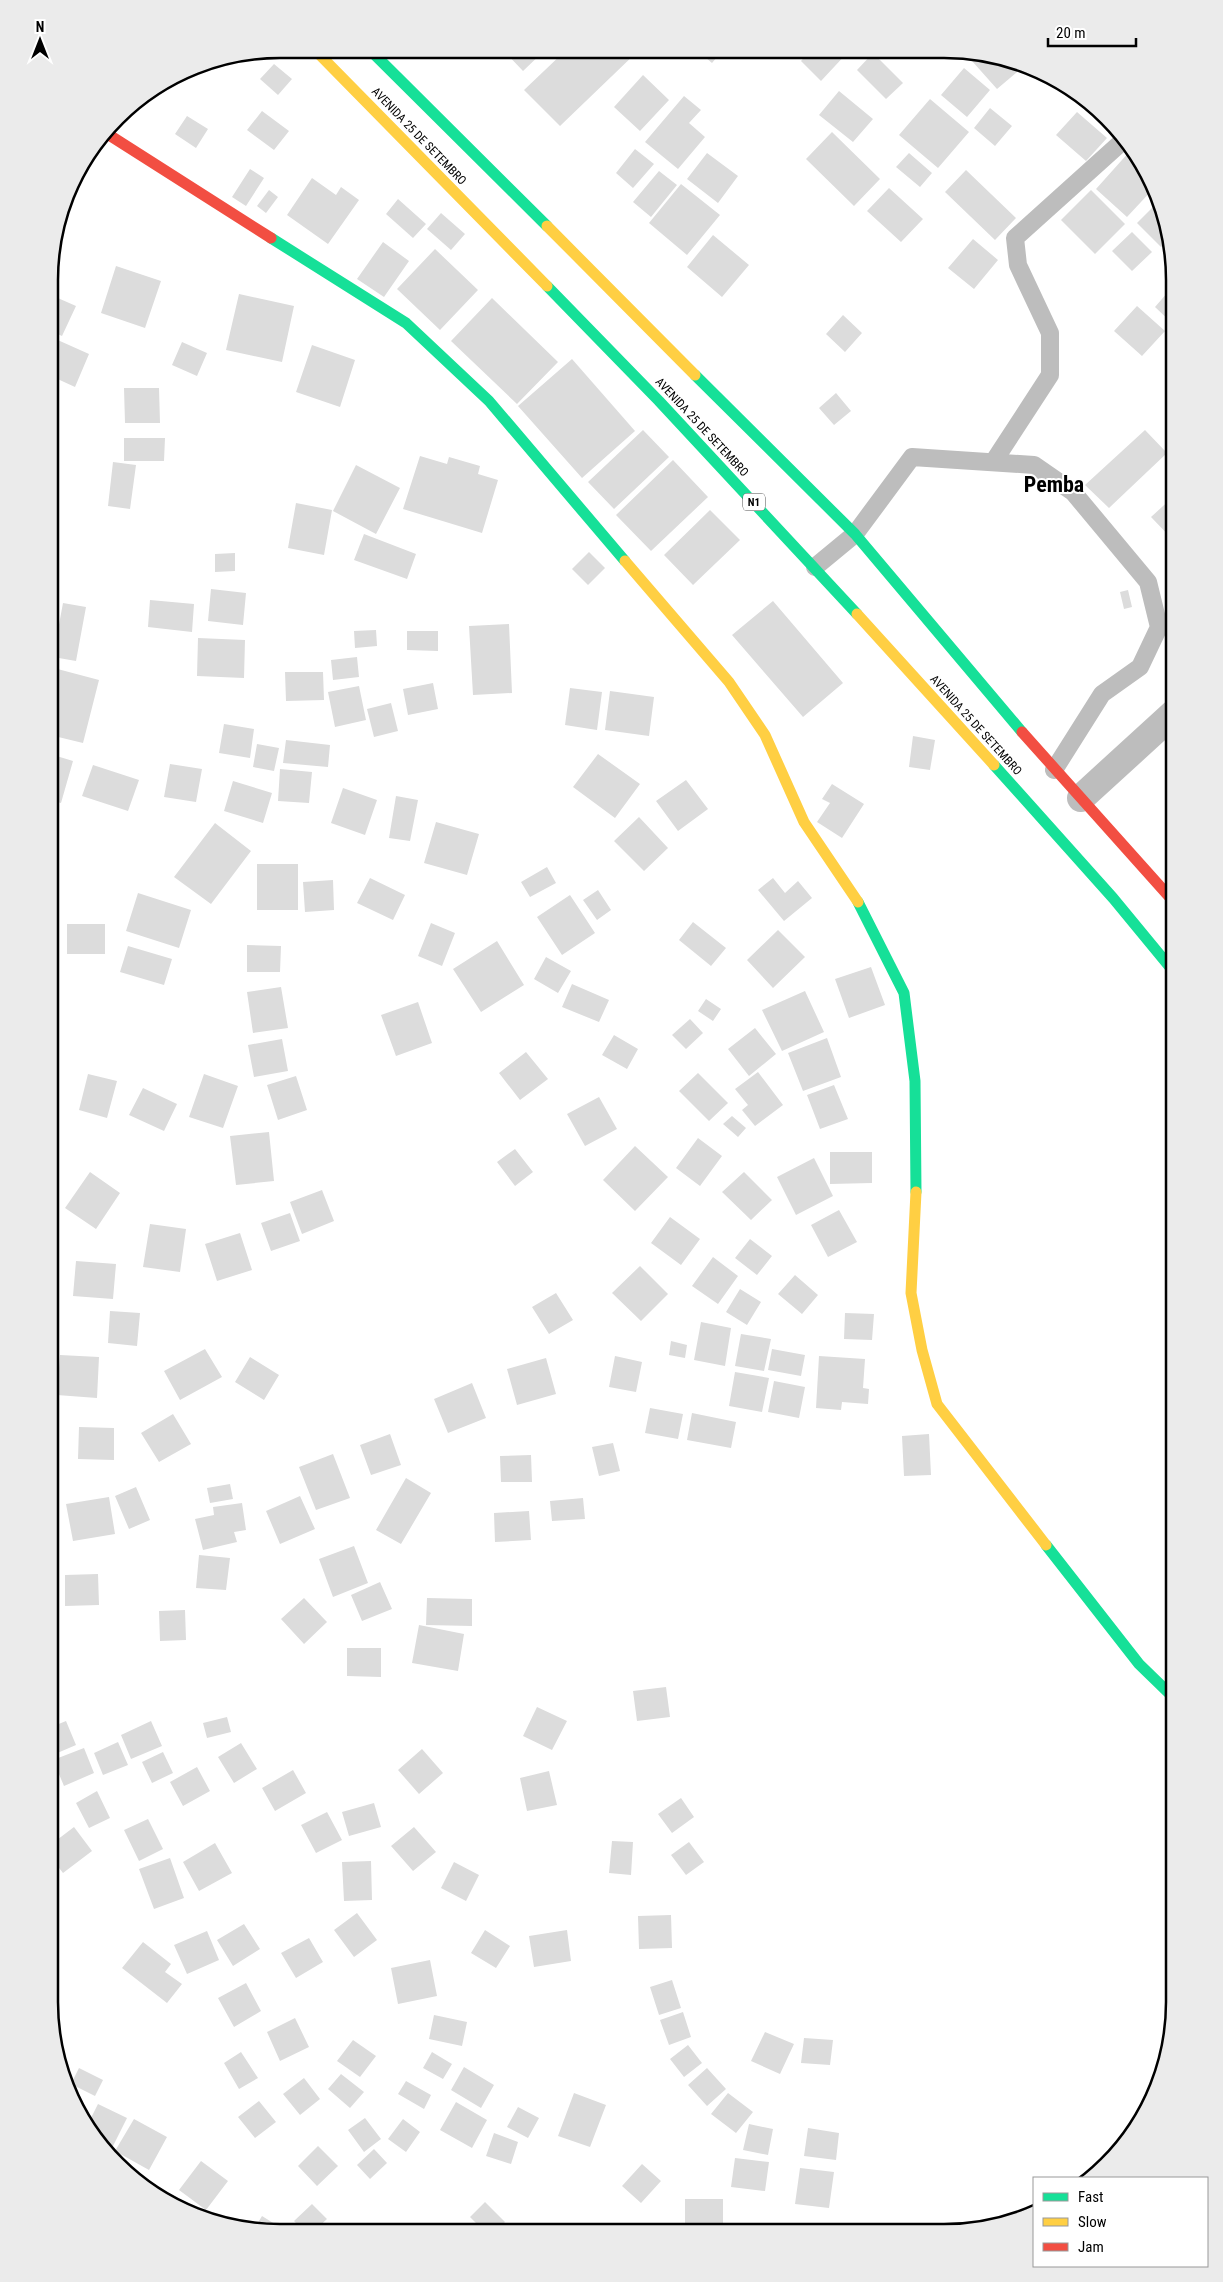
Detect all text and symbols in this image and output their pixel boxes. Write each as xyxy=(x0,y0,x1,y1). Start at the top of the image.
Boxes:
north arrow xyxy=(15,15,65,65)
scale bar xyxy=(1048,15,1136,47)
text: N xyxy=(36,19,44,35)
text: 20 m xyxy=(1056,24,1086,42)
street label: AVENIDA 25 DE SETEMBRO xyxy=(369,84,469,188)
street label: AVENIDA 25 DE SETEMBRO xyxy=(653,375,751,479)
district label: Pemba xyxy=(1024,472,1084,497)
road number: N1 xyxy=(743,494,765,511)
street label: AVENIDA 25 DE SETEMBRO xyxy=(927,672,1025,778)
legend xyxy=(1033,2177,1208,2267)
text: Fast xyxy=(1078,2188,1103,2206)
text: Slow xyxy=(1078,2213,1107,2231)
text: Jam xyxy=(1078,2238,1104,2256)

